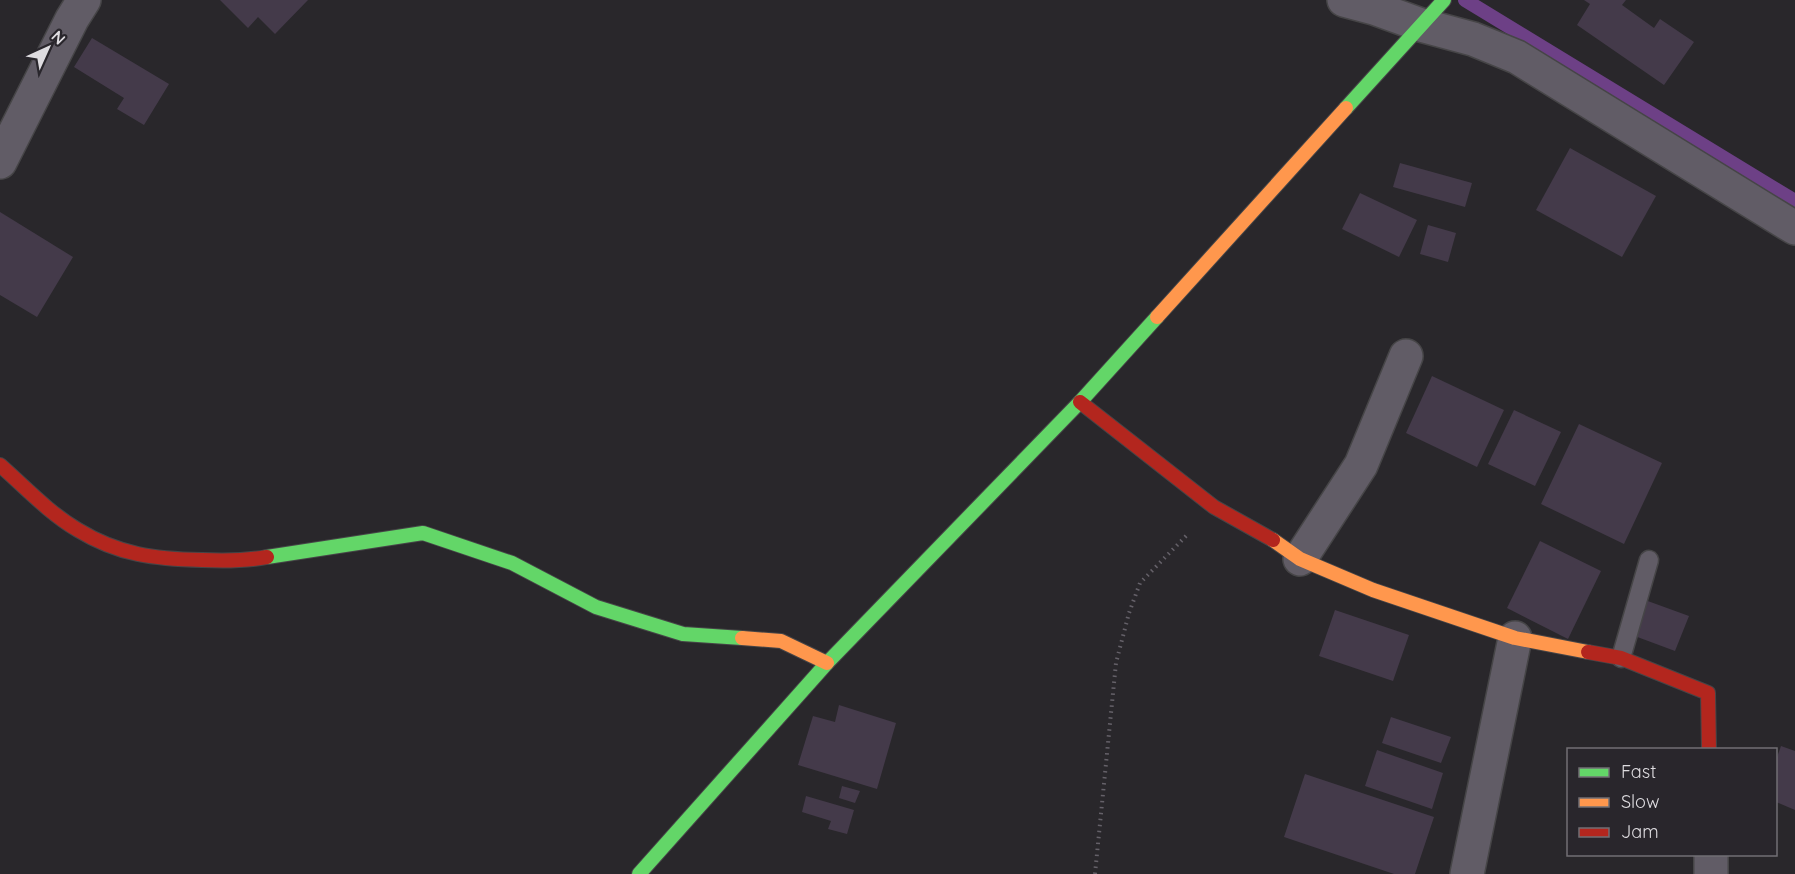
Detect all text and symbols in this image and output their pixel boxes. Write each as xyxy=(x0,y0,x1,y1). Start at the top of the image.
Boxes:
north arrow xyxy=(18,18,78,78)
text: N xyxy=(47,26,70,49)
legend xyxy=(1567,748,1777,856)
text: Fast xyxy=(1621,760,1656,783)
text: Slow xyxy=(1621,790,1659,813)
text: Jam xyxy=(1621,820,1659,843)

